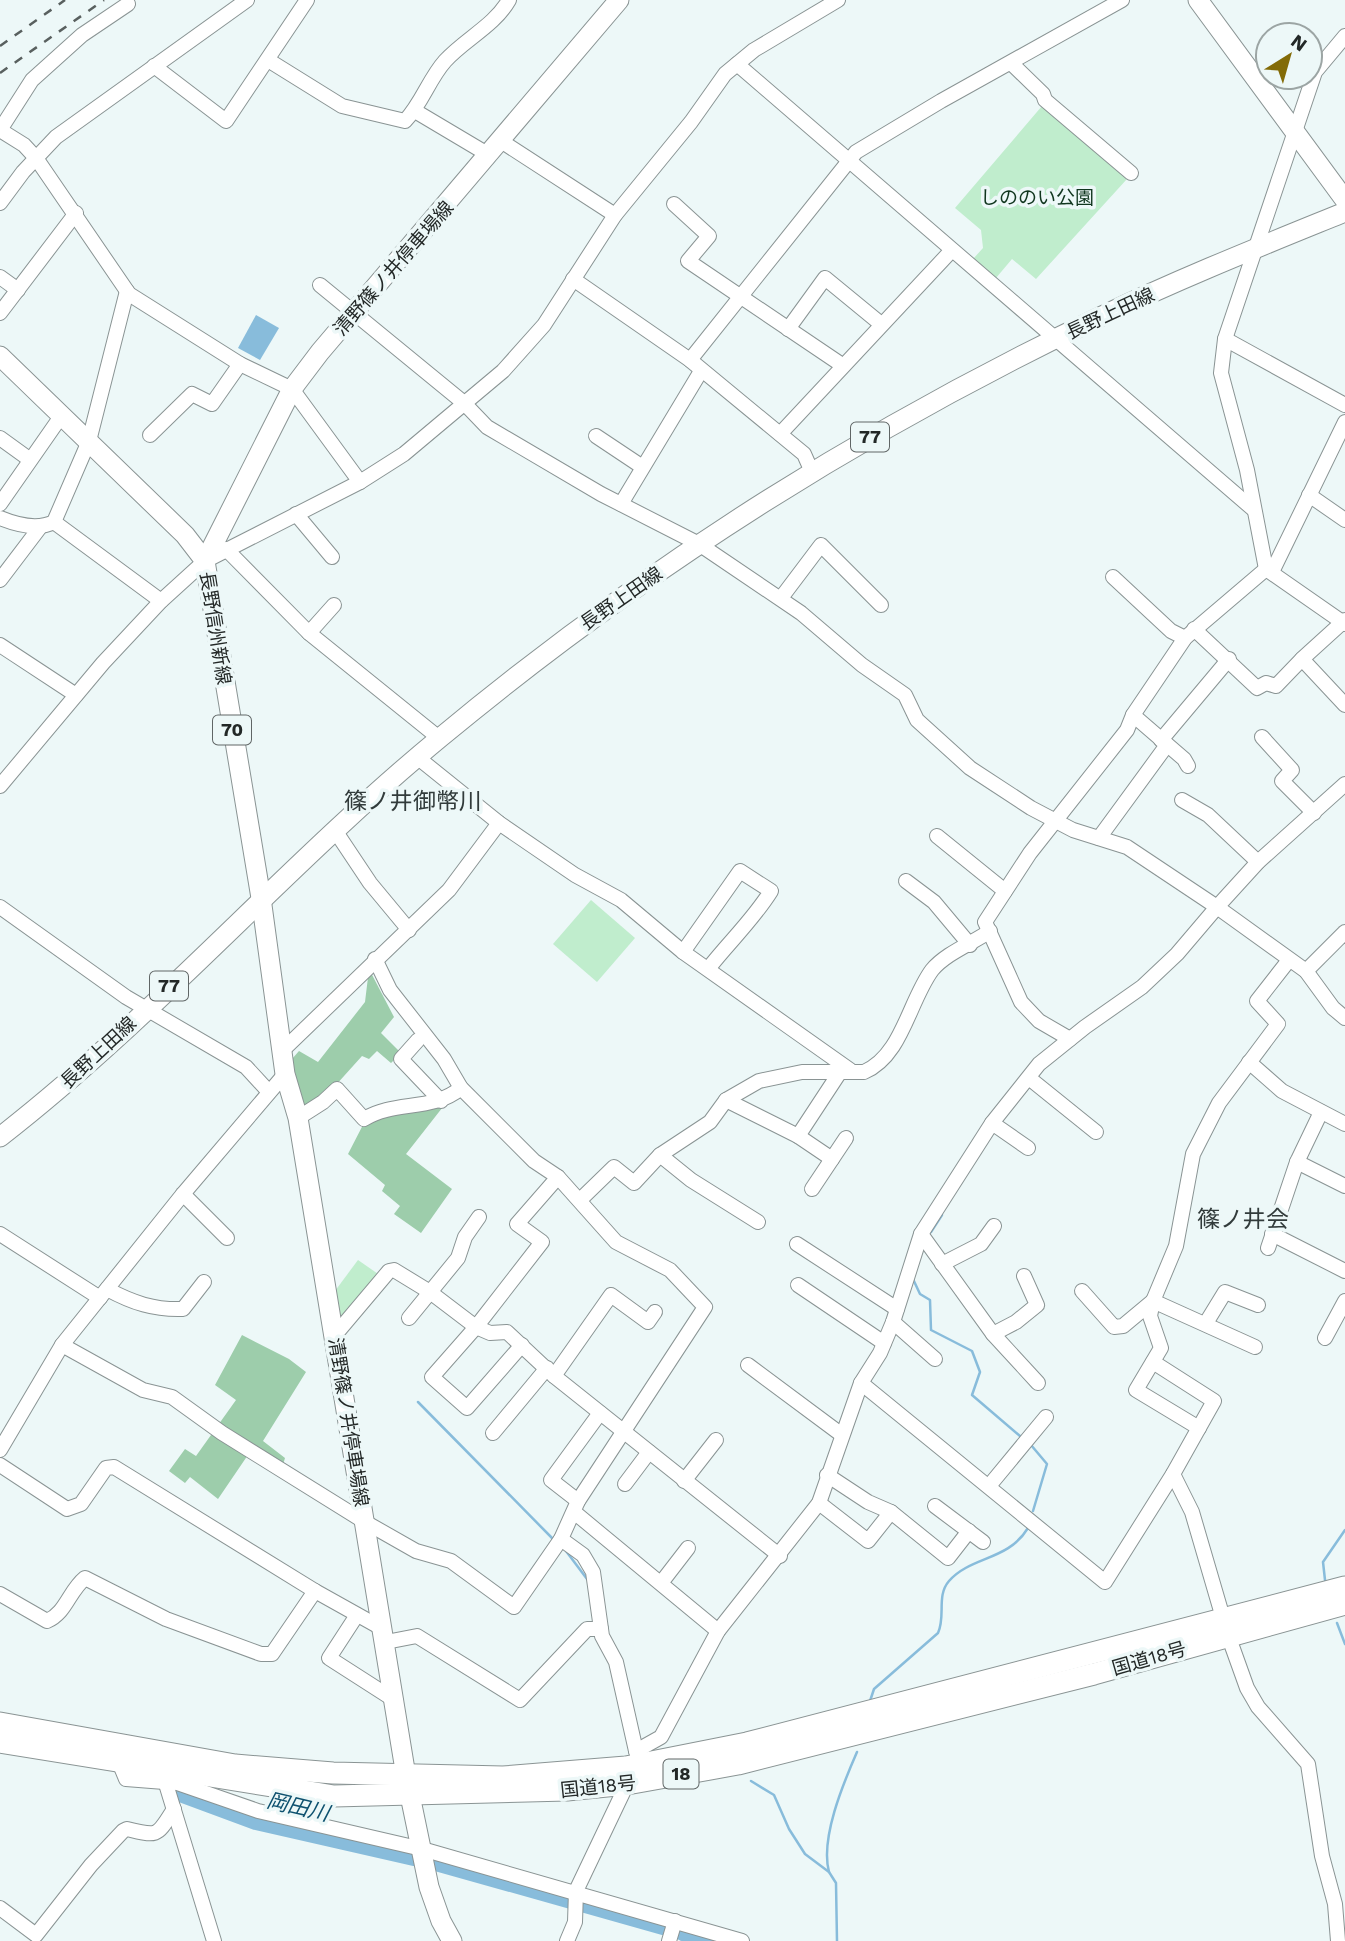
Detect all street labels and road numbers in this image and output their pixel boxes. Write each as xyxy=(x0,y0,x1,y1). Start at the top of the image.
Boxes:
street label: 清野篠ノ井停車場線 xyxy=(329,196,458,340)
street label: 長野上田線 xyxy=(1062,283,1158,344)
road number: 77 xyxy=(851,422,889,452)
street label: 長野上田線 xyxy=(576,562,667,635)
street label: 長野信州新線 xyxy=(195,570,236,686)
road number: 70 xyxy=(213,716,251,744)
road number: 77 xyxy=(150,972,188,1001)
street label: 長野上田線 xyxy=(56,1012,141,1093)
street label: 清野篠ノ井停車場線 xyxy=(324,1336,373,1508)
street label: 国道18号 xyxy=(1109,1637,1189,1680)
road number: 18 xyxy=(664,1759,698,1788)
street label: 国道18号 xyxy=(559,1771,637,1802)

